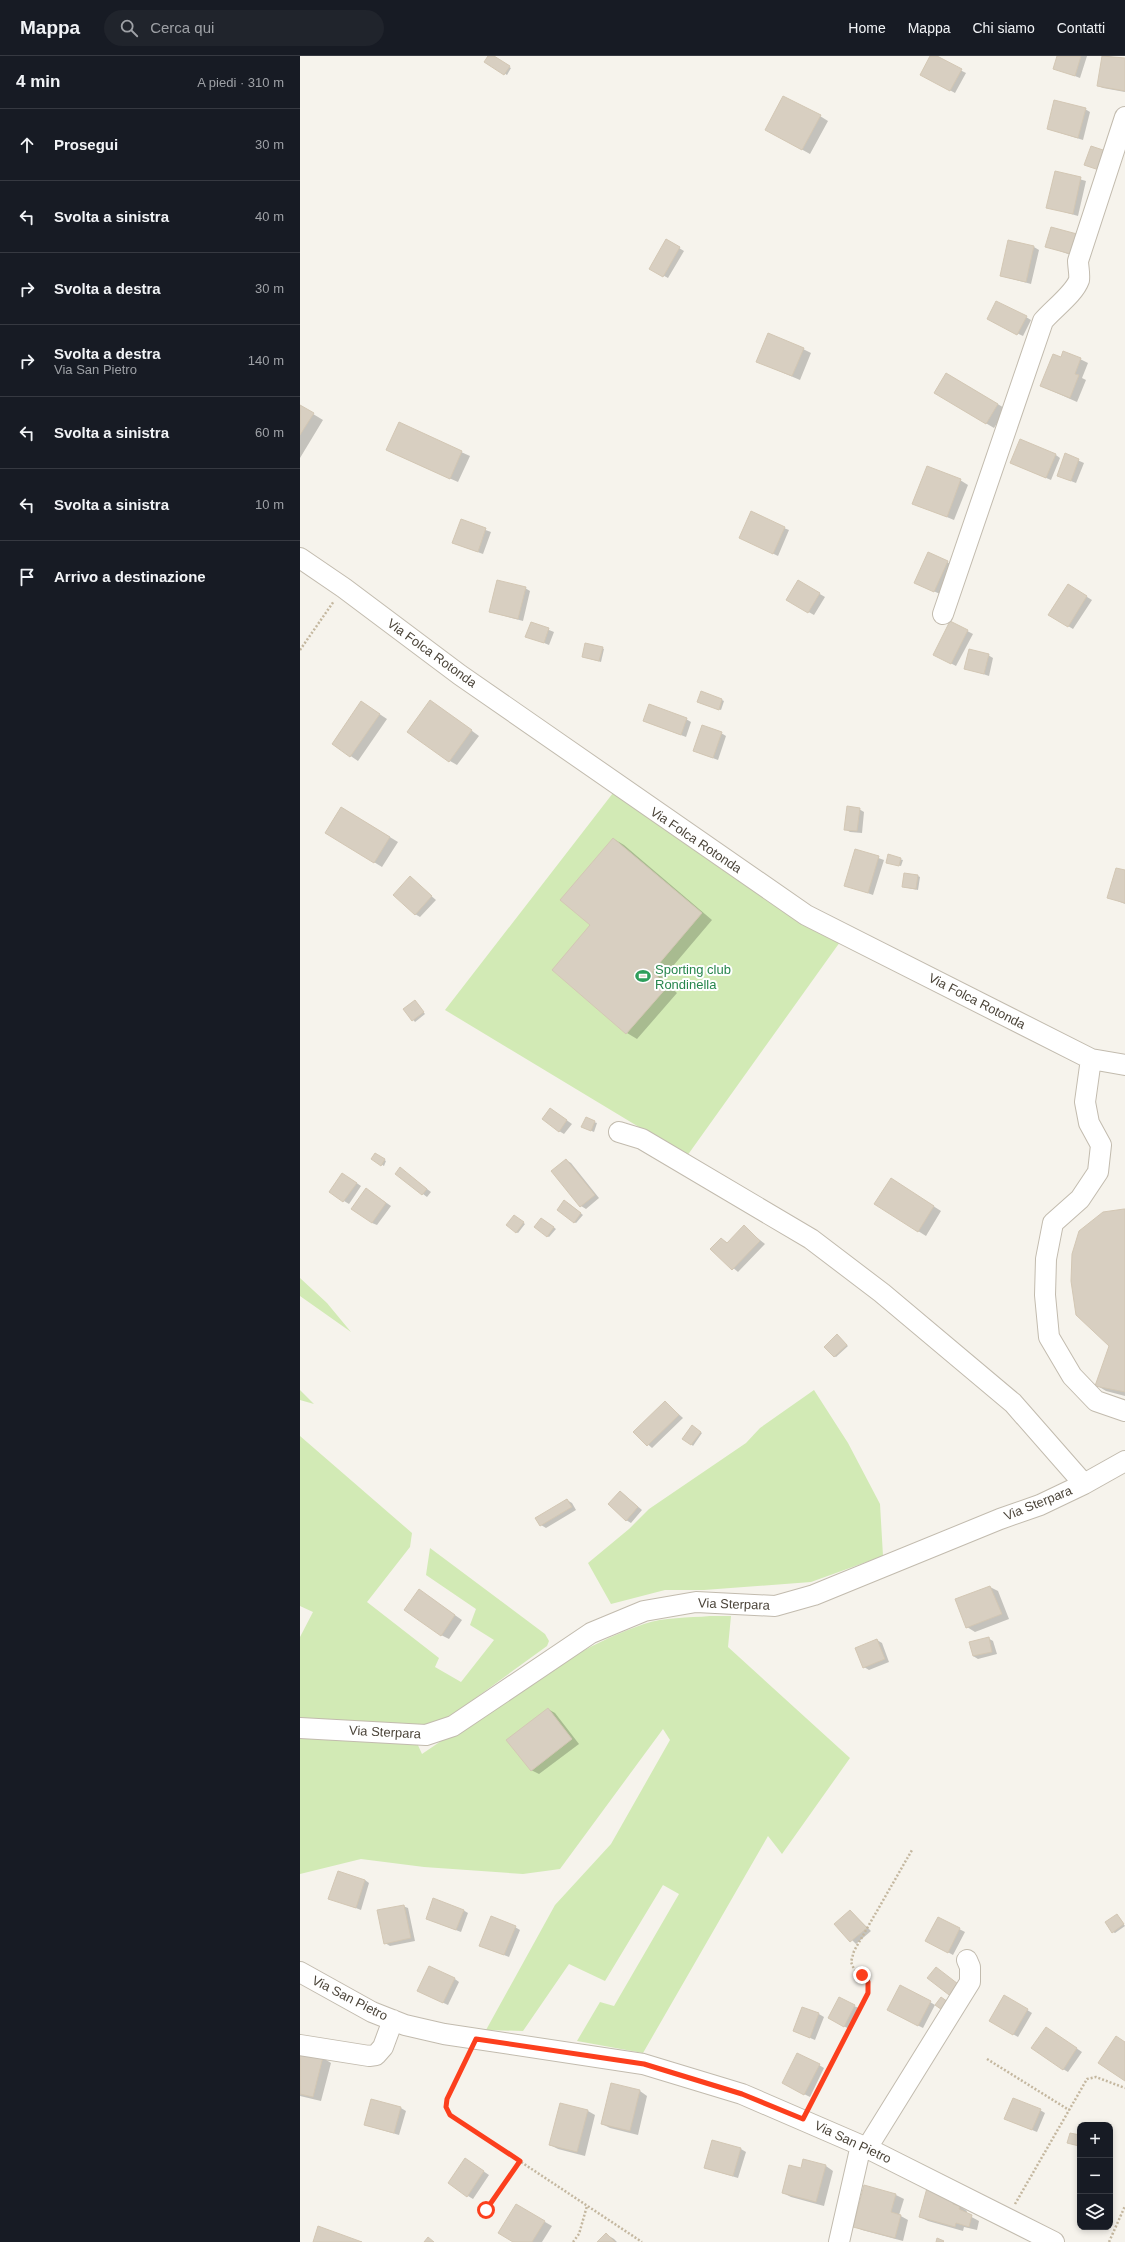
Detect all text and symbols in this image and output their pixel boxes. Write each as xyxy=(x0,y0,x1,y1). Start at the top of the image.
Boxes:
search box xyxy=(104,10,384,46)
text: Mappa xyxy=(20,17,80,38)
icon: search xyxy=(118,17,140,39)
text: Cerca qui xyxy=(150,19,214,36)
text: Home xyxy=(848,20,886,36)
text: Mappa xyxy=(908,20,951,36)
text: Chi siamo xyxy=(973,20,1035,36)
text: Contatti xyxy=(1057,20,1105,36)
text: 4 min xyxy=(16,72,60,91)
text: A piedi · 310 m xyxy=(197,75,284,90)
icon: ahead xyxy=(16,134,38,156)
text: Prosegui xyxy=(54,136,118,153)
text: 30 m xyxy=(255,137,284,152)
icon: left xyxy=(16,206,38,228)
text: Svolta a sinistra xyxy=(54,208,169,225)
text: 40 m xyxy=(255,209,284,224)
icon: right xyxy=(16,278,38,300)
text: Svolta a destra xyxy=(54,280,161,297)
text: 30 m xyxy=(255,281,284,296)
text: Svolta a destra xyxy=(54,345,161,362)
icon: right xyxy=(16,350,38,372)
text: 140 m xyxy=(248,353,284,368)
text: Via San Pietro xyxy=(54,362,137,377)
icon: left xyxy=(16,422,38,444)
text: Svolta a sinistra xyxy=(54,424,169,441)
text: 60 m xyxy=(255,425,284,440)
icon: left xyxy=(16,494,38,516)
text: Svolta a sinistra xyxy=(54,496,169,513)
text: 10 m xyxy=(255,497,284,512)
icon: arrive xyxy=(16,566,38,588)
text: Arrivo a destinazione xyxy=(54,568,206,585)
street label: Via Folca Rotonda xyxy=(384,616,480,691)
street label: Via Folca Rotonda xyxy=(648,804,745,876)
place label: Sporting club Rondinella xyxy=(655,962,731,992)
sports icon: Sporting club Rondinella xyxy=(634,967,652,985)
street label: Via Folca Rotonda xyxy=(926,970,1029,1032)
street label: Via Sterpara xyxy=(1002,1482,1075,1523)
street label: Via Sterpara xyxy=(698,1595,771,1613)
street label: Via Sterpara xyxy=(349,1723,422,1741)
route end xyxy=(853,1966,871,1984)
street label: Via San Pietro xyxy=(310,1973,390,2023)
street label: Via San Pietro xyxy=(812,2118,894,2166)
map controls xyxy=(1077,2122,1113,2230)
button: + xyxy=(1077,2122,1113,2158)
button: − xyxy=(1077,2158,1113,2194)
button: layers xyxy=(1077,2194,1113,2230)
route start xyxy=(477,2201,495,2219)

